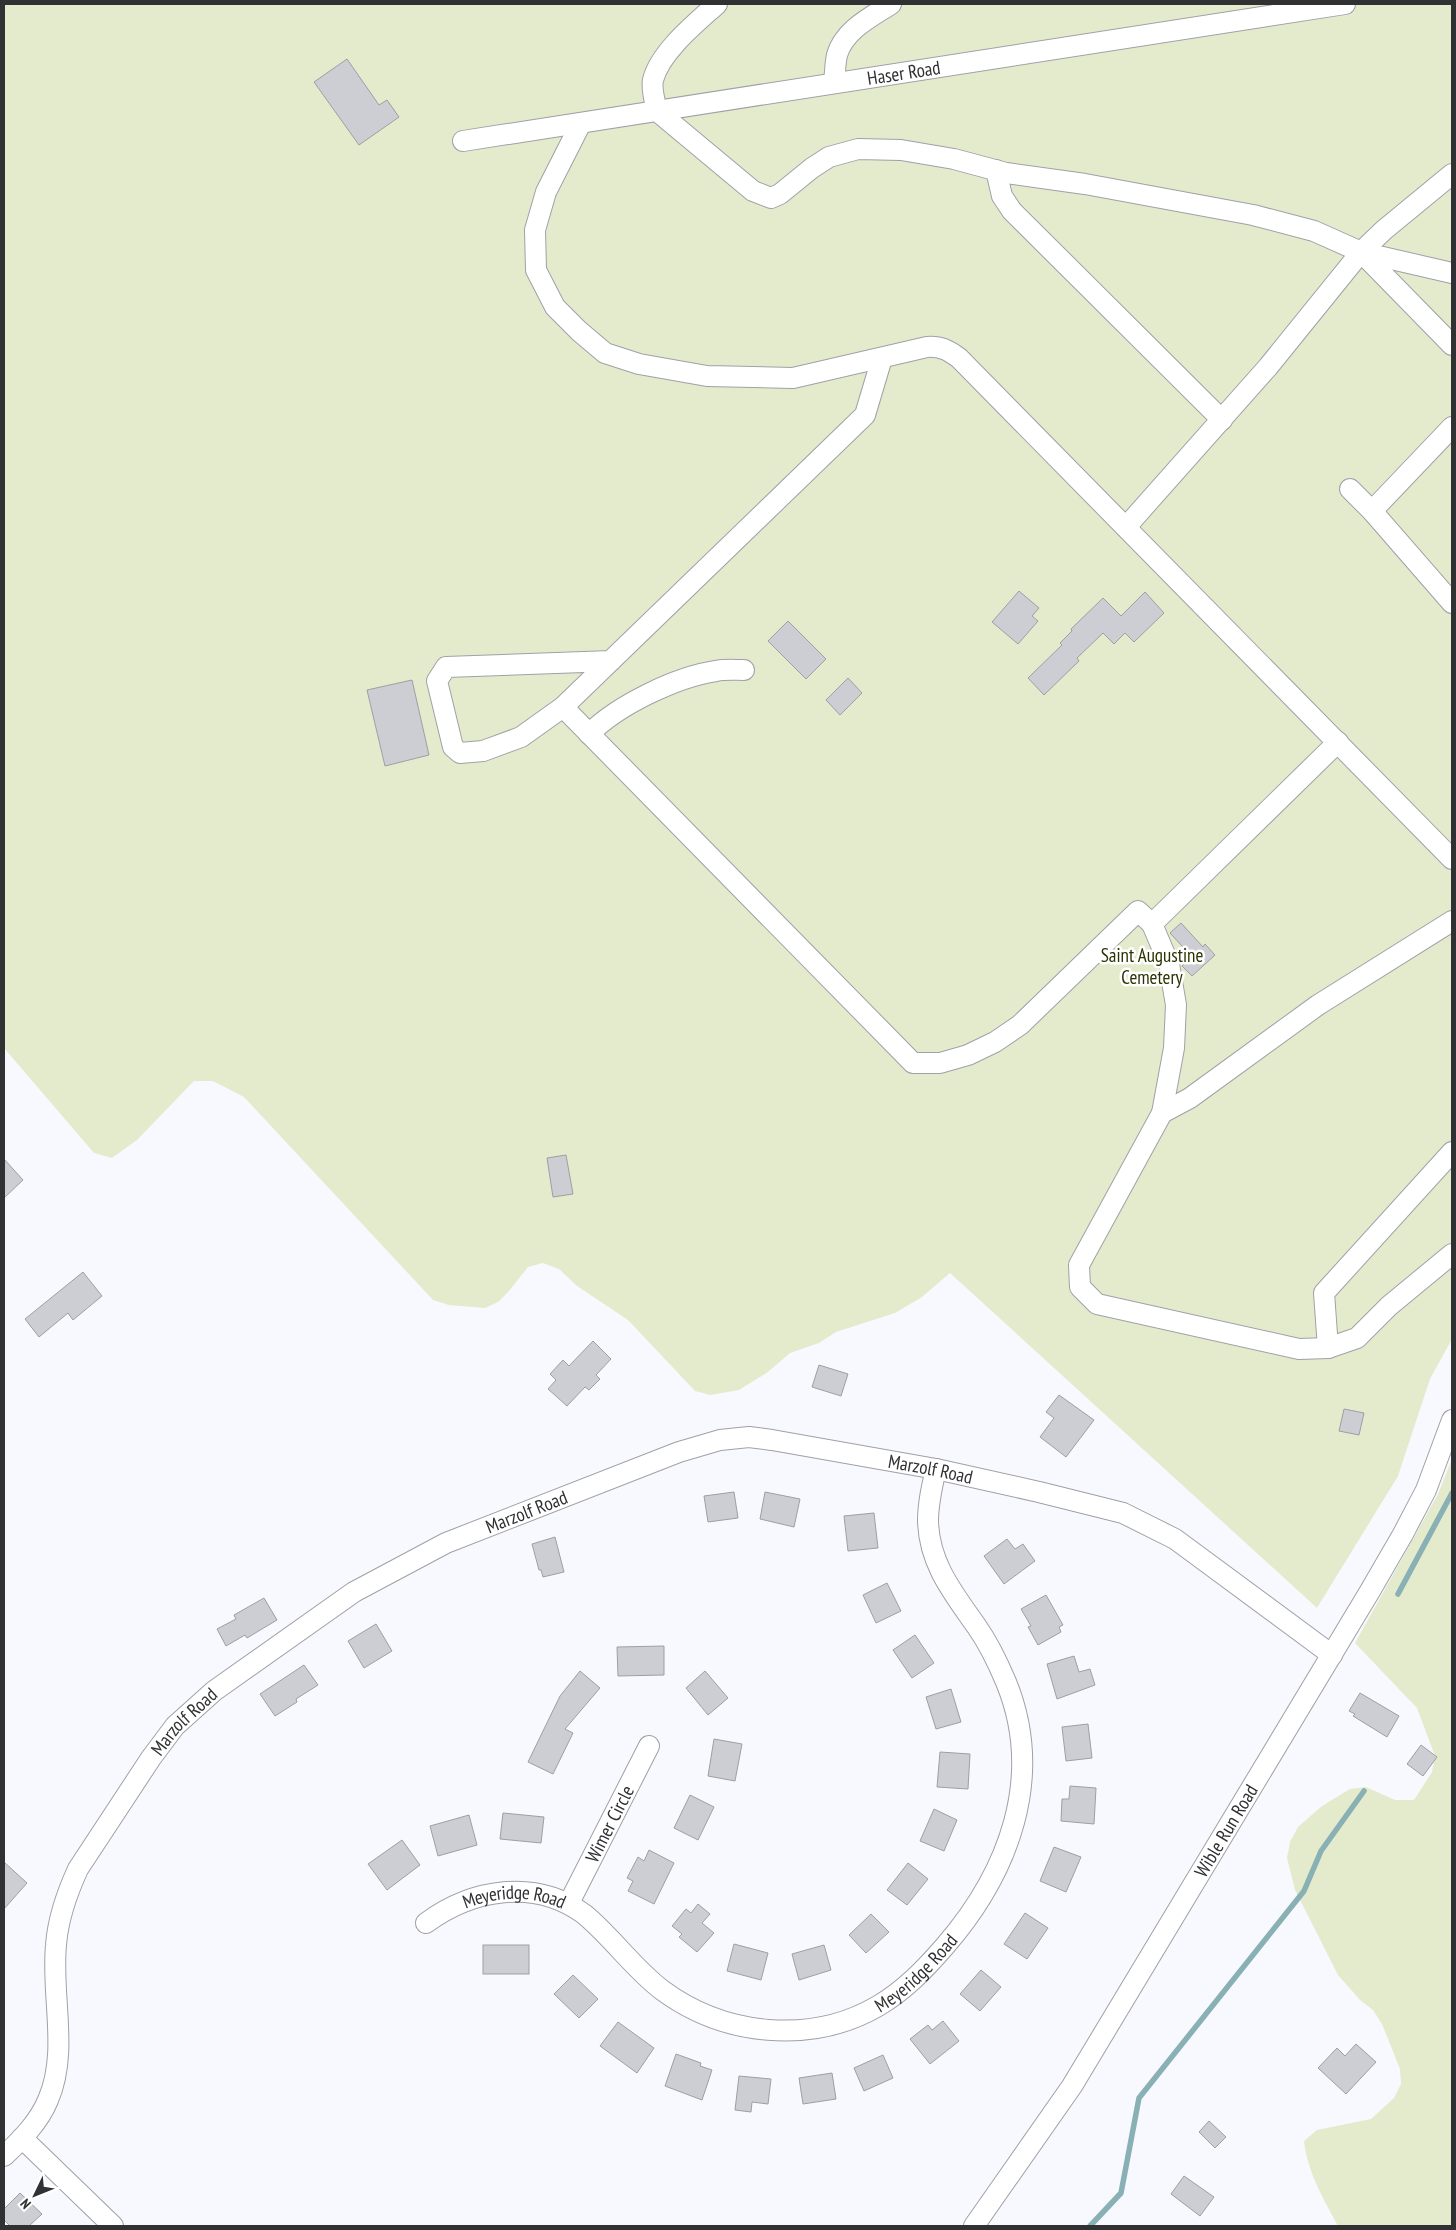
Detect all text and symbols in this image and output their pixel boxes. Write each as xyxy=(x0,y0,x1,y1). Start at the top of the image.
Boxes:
street label: Haser Road xyxy=(865,55,942,90)
park label: Saint Augustine Cemetery xyxy=(1101,943,1203,989)
street label: Marzolf Road xyxy=(886,1449,975,1489)
street label: Marzolf Road xyxy=(482,1485,571,1538)
street label: Marzolf Road xyxy=(145,1682,222,1760)
street label: Wible Run Road xyxy=(1189,1780,1263,1881)
street label: Wimer Circle xyxy=(580,1781,639,1866)
street label: Meyeridge Road xyxy=(459,1880,570,1914)
street label: Meyeridge Road xyxy=(870,1929,962,2017)
north arrow xyxy=(10,2170,60,2220)
text: N xyxy=(16,2195,35,2213)

